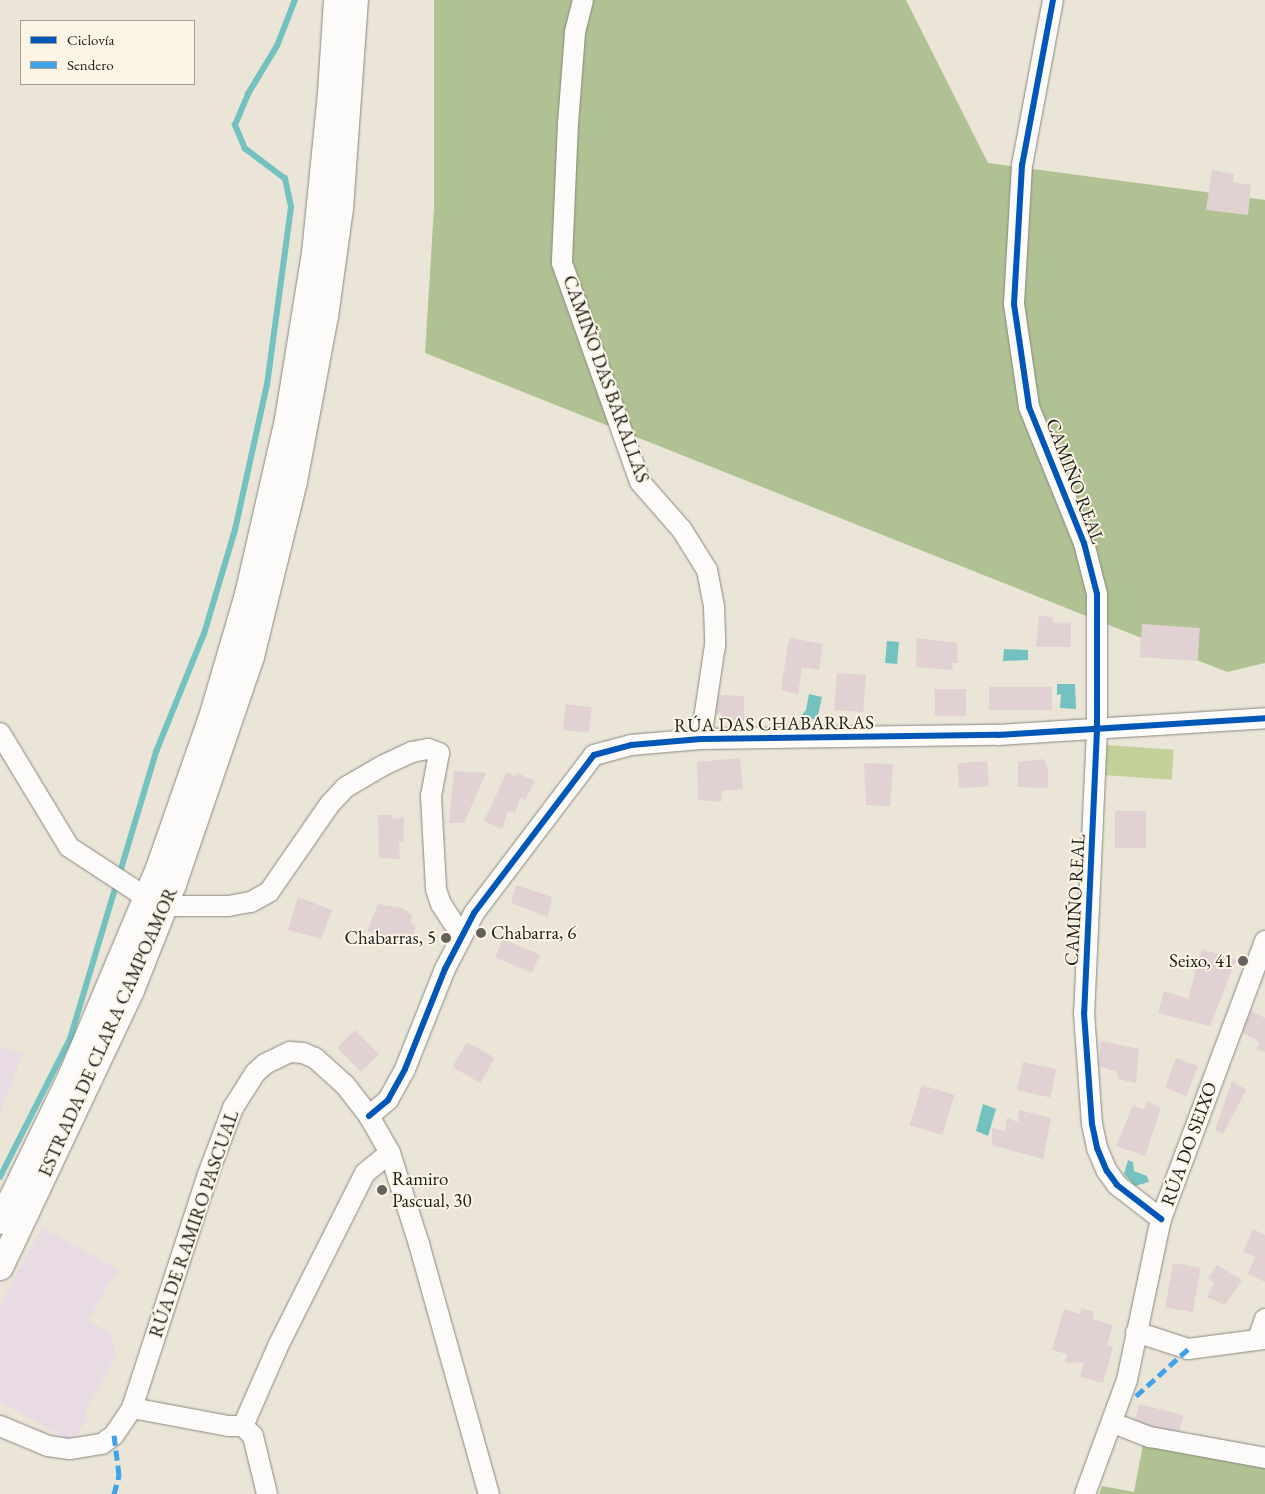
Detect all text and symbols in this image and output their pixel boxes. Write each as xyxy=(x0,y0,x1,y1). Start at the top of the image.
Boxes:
legend xyxy=(20,20,195,85)
text: Ciclovía xyxy=(67,30,114,49)
text: Sendero xyxy=(67,55,114,74)
street label: CAMIÑO DAS BARALLAS xyxy=(558,272,654,486)
street label: CAMIÑO REAL xyxy=(1041,415,1109,547)
street label: RÚA DAS CHABARRAS xyxy=(674,711,874,737)
street label: CAMIÑO REAL xyxy=(1060,833,1090,967)
street label: ESTRADA DE CLARA CAMPOAMOR xyxy=(34,884,182,1180)
place label: Chabarra, 6 xyxy=(491,922,576,944)
place label: Chabarras, 5 xyxy=(344,927,436,949)
marker: Chabarra, 6 xyxy=(475,927,487,939)
marker: Chabarras, 5 xyxy=(440,932,452,944)
place label: Seixo, 41 xyxy=(1169,950,1233,972)
marker: Seixo, 41 xyxy=(1237,955,1249,967)
street label: RÚA DO SEIXO xyxy=(1156,1079,1222,1209)
street label: RÚA DE RAMIRO PASCUAL xyxy=(144,1107,244,1341)
place label: Ramiro Pascual, 30 xyxy=(392,1168,472,1212)
marker: Ramiro Pascual, 30 xyxy=(376,1184,388,1196)

